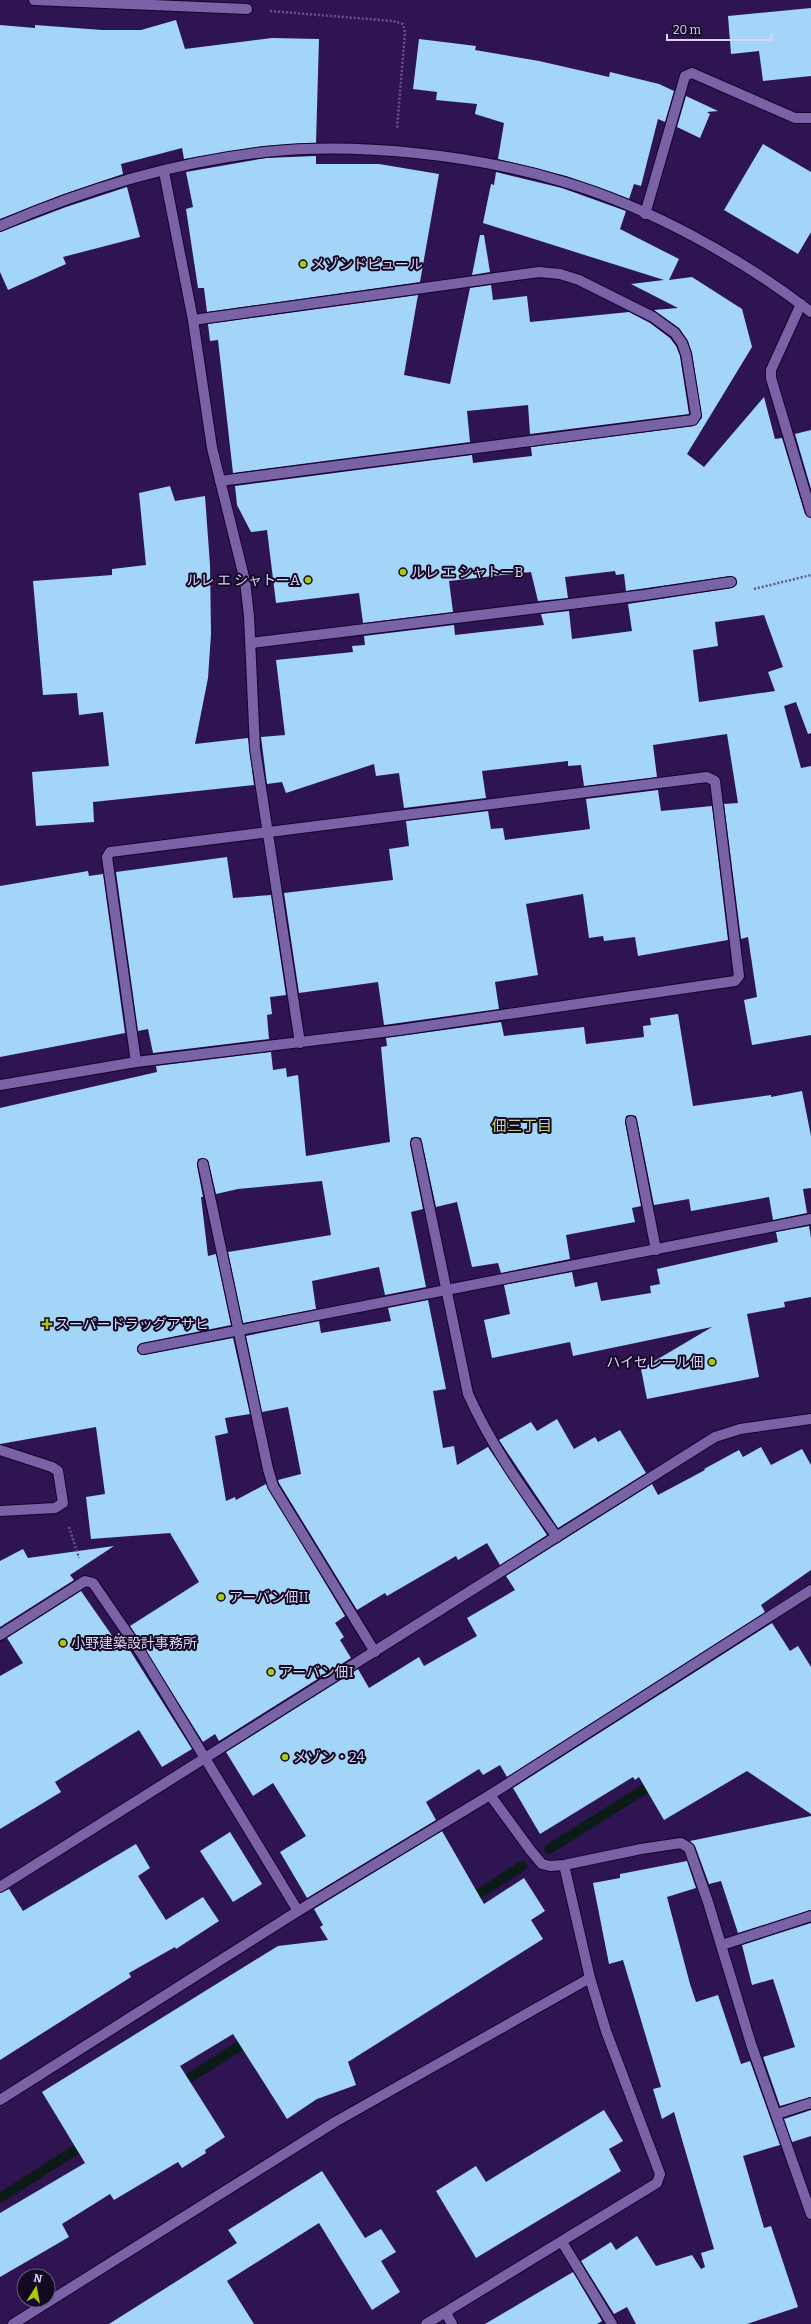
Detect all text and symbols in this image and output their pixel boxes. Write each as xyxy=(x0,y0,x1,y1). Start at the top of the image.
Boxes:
scale bar xyxy=(667,16,771,42)
text: 20 m xyxy=(673,23,702,37)
place label: メゾンドピュール xyxy=(311,256,423,273)
marker: メゾンドピュール xyxy=(298,259,308,269)
place label: ルレ エ シャトーB xyxy=(411,564,524,581)
marker: ルレ エ シャトーB xyxy=(398,567,408,577)
place label: ルレ エ シャトーA xyxy=(186,572,300,589)
marker: ルレ エ シャトーA xyxy=(303,575,313,585)
district label: 佃三丁目 xyxy=(492,1117,552,1135)
place label: スーパードラッグアサヒ xyxy=(55,1316,209,1333)
marker: スーパードラッグアサヒ xyxy=(42,1319,52,1329)
place label: ハイセレール佃 xyxy=(606,1354,704,1371)
marker: ハイセレール佃 xyxy=(707,1357,717,1367)
place label: アーバン佃II xyxy=(229,1589,309,1606)
marker: アーバン佃II xyxy=(216,1592,226,1602)
place label: 小野建築設計事務所 xyxy=(71,1635,197,1652)
marker: 小野建築設計事務所 xyxy=(58,1638,68,1648)
place label: アーバン佃I xyxy=(279,1664,354,1681)
marker: アーバン佃I xyxy=(266,1667,276,1677)
place label: メゾン・24 xyxy=(293,1749,365,1766)
marker: メゾン・24 xyxy=(280,1752,290,1762)
north arrow xyxy=(16,2268,56,2308)
text: N xyxy=(32,2271,44,2286)

